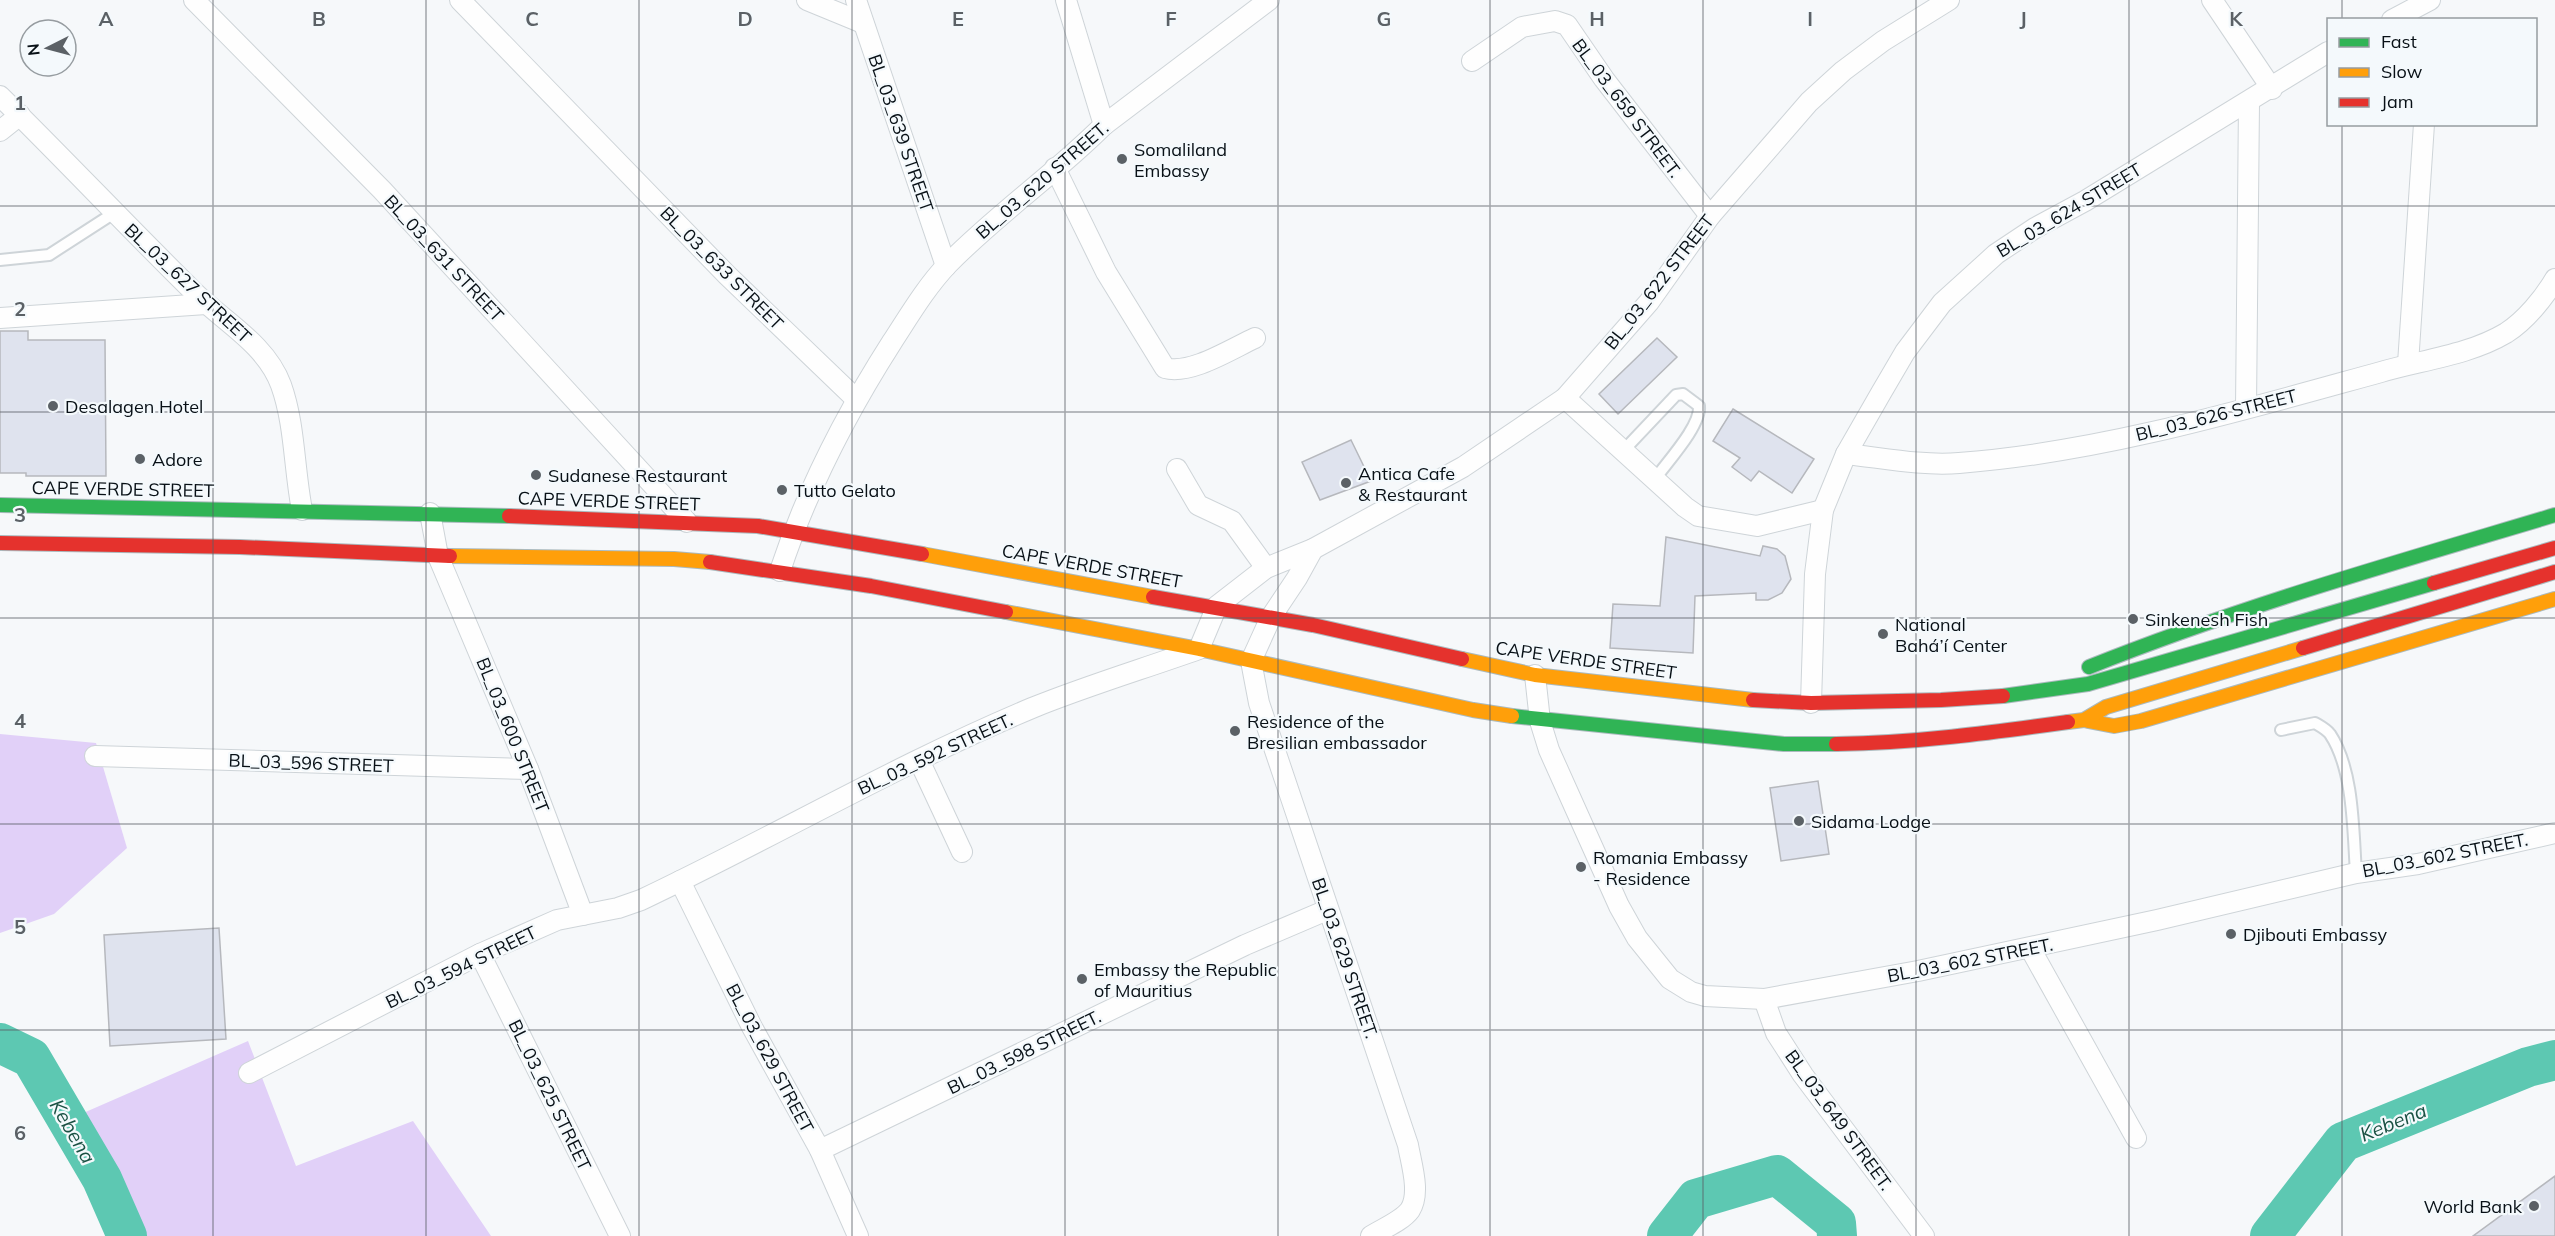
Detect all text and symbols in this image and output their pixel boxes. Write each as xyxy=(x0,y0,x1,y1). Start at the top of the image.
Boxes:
text: A xyxy=(99,6,114,31)
text: B xyxy=(312,6,326,31)
text: C xyxy=(525,6,539,31)
text: D xyxy=(737,6,753,31)
text: E xyxy=(952,6,964,31)
text: F xyxy=(1165,6,1177,31)
text: G xyxy=(1377,6,1391,31)
text: H xyxy=(1589,6,1605,31)
text: I xyxy=(1807,6,1813,31)
text: J xyxy=(2019,6,2027,31)
text: K xyxy=(2229,6,2243,31)
north arrow xyxy=(18,18,78,78)
legend xyxy=(2327,18,2537,126)
text: Fast xyxy=(2381,30,2417,53)
street label: BL_03_659 STREET. xyxy=(1567,34,1687,182)
text: N xyxy=(23,43,44,57)
street label: BL_03_639 STREET xyxy=(863,51,939,215)
text: Slow xyxy=(2381,60,2423,83)
text: 1 xyxy=(14,90,26,115)
text: Jam xyxy=(2381,90,2414,113)
street label: BL_03_620 STREET. xyxy=(971,116,1113,244)
place label: Somaliland Embassy xyxy=(1134,138,1227,182)
marker: Somaliland Embassy xyxy=(1115,152,1129,166)
street label: BL_03_624 STREET xyxy=(1992,158,2146,262)
street label: BL_03_631 STREET xyxy=(379,190,509,326)
street label: BL_03_633 STREET xyxy=(655,201,789,335)
street label: BL_03_622 STREET xyxy=(1599,210,1719,354)
street label: BL_03_627 STREET xyxy=(120,218,256,348)
text: 2 xyxy=(14,296,26,321)
street label: BL_03_626 STREET xyxy=(2133,384,2299,446)
place label: Desalagen Hotel xyxy=(65,395,203,418)
marker: Desalagen Hotel xyxy=(46,399,60,413)
place label: Adore xyxy=(152,448,202,471)
marker: Adore xyxy=(133,452,147,466)
place label: Antica Cafe & Restaurant xyxy=(1358,462,1467,506)
place label: Sudanese Restaurant xyxy=(548,464,727,487)
marker: Sudanese Restaurant xyxy=(529,468,543,482)
street label: CAPE VERDE STREET xyxy=(31,476,215,502)
marker: Antica Cafe & Restaurant xyxy=(1339,476,1353,490)
place label: Tutto Gelato xyxy=(794,479,896,502)
marker: Tutto Gelato xyxy=(775,483,789,497)
street label: CAPE VERDE STREET xyxy=(517,486,701,516)
text: 3 xyxy=(14,502,26,527)
street label: CAPE VERDE STREET xyxy=(1000,539,1184,593)
place label: Sinkenesh Fish xyxy=(2145,608,2268,631)
marker: Sinkenesh Fish xyxy=(2126,612,2140,626)
place label: National Bahá’í Center xyxy=(1895,613,2007,657)
marker: National Bahá’í Center xyxy=(1876,627,1890,641)
street label: CAPE VERDE STREET xyxy=(1494,636,1678,684)
street label: BL_03_600 STREET xyxy=(471,654,555,816)
text: 4 xyxy=(14,708,26,733)
street label: BL_03_592 STREET. xyxy=(854,708,1016,800)
place label: Residence of the Bresilian embassador xyxy=(1247,710,1427,754)
marker: Residence of the Bresilian embassador xyxy=(1228,724,1242,738)
street label: BL_03_596 STREET xyxy=(228,749,394,777)
place label: Sidama Lodge xyxy=(1811,810,1931,833)
marker: Sidama Lodge xyxy=(1792,814,1806,828)
street label: BL_03_602 STREET. xyxy=(2360,828,2530,882)
place label: Romania Embassy - Residence xyxy=(1593,846,1748,890)
marker: Romania Embassy - Residence xyxy=(1574,860,1588,874)
street label: BL_03_629 STREET. xyxy=(1307,875,1383,1041)
text: 5 xyxy=(14,914,26,939)
street label: BL_03_594 STREET xyxy=(382,920,540,1014)
place label: Djibouti Embassy xyxy=(2243,923,2387,946)
marker: Djibouti Embassy xyxy=(2224,927,2238,941)
street label: BL_03_602 STREET. xyxy=(1885,933,2055,987)
place label: Embassy the Republic of Mauritius xyxy=(1094,958,1277,1002)
marker: Embassy the Republic of Mauritius xyxy=(1075,972,1089,986)
street label: BL_03_629 STREET xyxy=(721,980,819,1136)
street label: BL_03_598 STREET. xyxy=(943,1005,1105,1099)
street label: BL_03_625 STREET xyxy=(503,1016,597,1174)
street label: BL_03_649 STREET. xyxy=(1780,1045,1898,1195)
water label: Kebena xyxy=(45,1094,101,1168)
water label: Kebena xyxy=(2356,1097,2430,1147)
text: 6 xyxy=(14,1120,26,1145)
place label: World Bank xyxy=(2424,1195,2523,1218)
marker: World Bank xyxy=(2527,1199,2541,1213)

